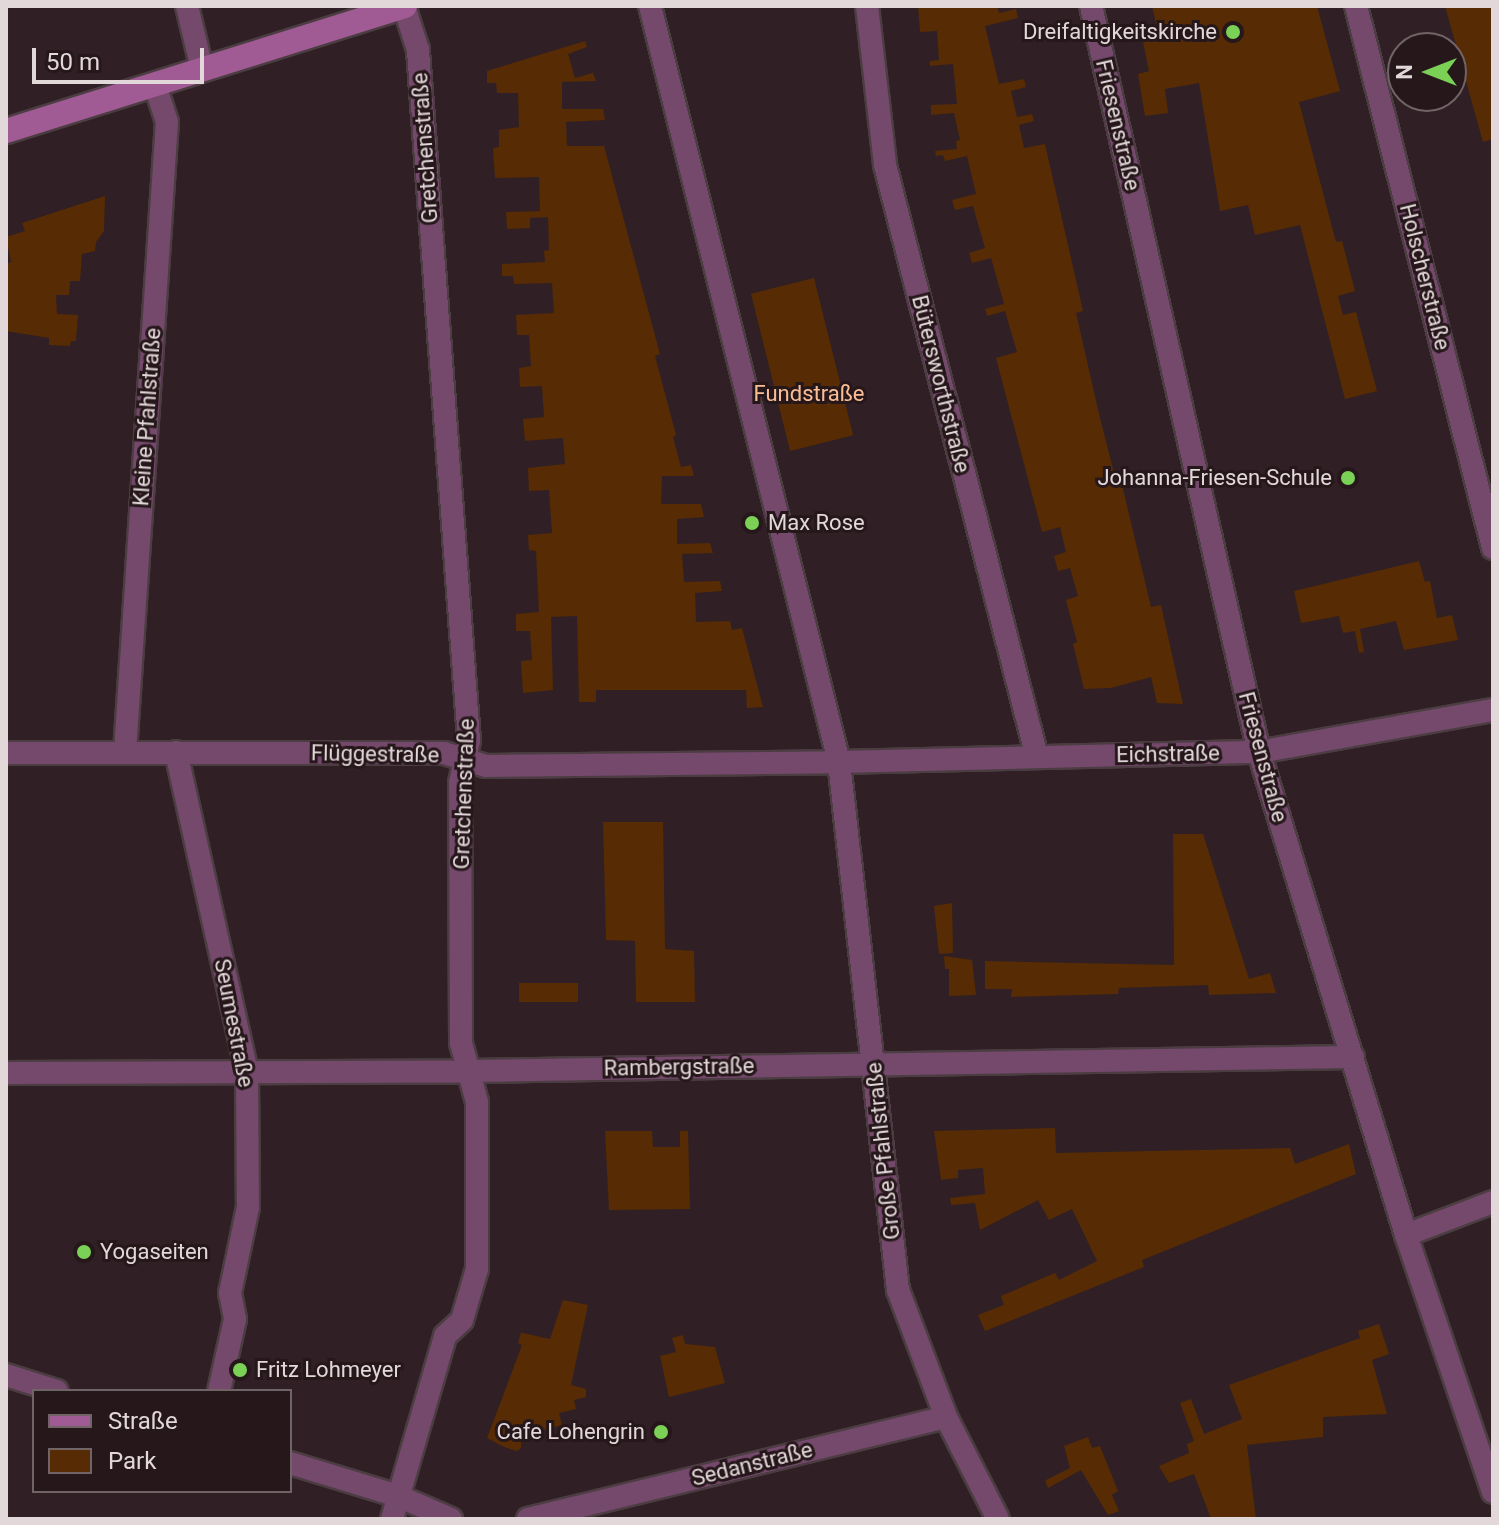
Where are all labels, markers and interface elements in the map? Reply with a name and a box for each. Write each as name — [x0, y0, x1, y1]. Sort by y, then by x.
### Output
place label: Dreifaltigkeitskirche — [1023, 19, 1217, 45]
marker: Dreifaltigkeitskirche — [1224, 23, 1242, 41]
scale bar — [36, 32, 208, 82]
north arrow — [1387, 32, 1467, 112]
text: 50 m — [46, 48, 100, 76]
street label: Friesenstraße — [1090, 57, 1146, 193]
text: N — [1392, 64, 1417, 80]
street label: Gretchenstraße — [407, 72, 443, 224]
street label: Holscherstraße — [1394, 201, 1456, 353]
street label: Bütersworthstraße — [906, 292, 976, 476]
street label: Kleine Pfahlstraße — [128, 327, 166, 507]
park label: Fundstraße — [754, 381, 864, 407]
place label: Johanna-Friesen-Schule — [1097, 465, 1332, 491]
marker: Johanna-Friesen-Schule — [1339, 469, 1357, 487]
place label: Max Rose — [768, 510, 865, 536]
marker: Max Rose — [743, 514, 761, 532]
street label: Friesenstraße — [1233, 689, 1293, 825]
street label: Gretchenstraße — [448, 718, 480, 870]
street label: Flüggestraße — [311, 740, 439, 768]
street label: Eichstraße — [1116, 740, 1220, 768]
street label: Seumestraße — [209, 957, 259, 1089]
street label: Rambergstraße — [603, 1052, 755, 1082]
street label: Große Pfahlstraße — [861, 1061, 905, 1241]
place label: Yogaseiten — [100, 1239, 209, 1265]
marker: Yogaseiten — [75, 1243, 93, 1261]
place label: Fritz Lohmeyer — [256, 1357, 401, 1383]
marker: Fritz Lohmeyer — [231, 1361, 249, 1379]
legend — [32, 1389, 292, 1493]
text: Straße — [108, 1407, 178, 1435]
place label: Cafe Lohengrin — [497, 1419, 645, 1445]
marker: Cafe Lohengrin — [652, 1423, 670, 1441]
street label: Sedanstraße — [689, 1436, 815, 1492]
text: Park — [108, 1447, 156, 1475]

